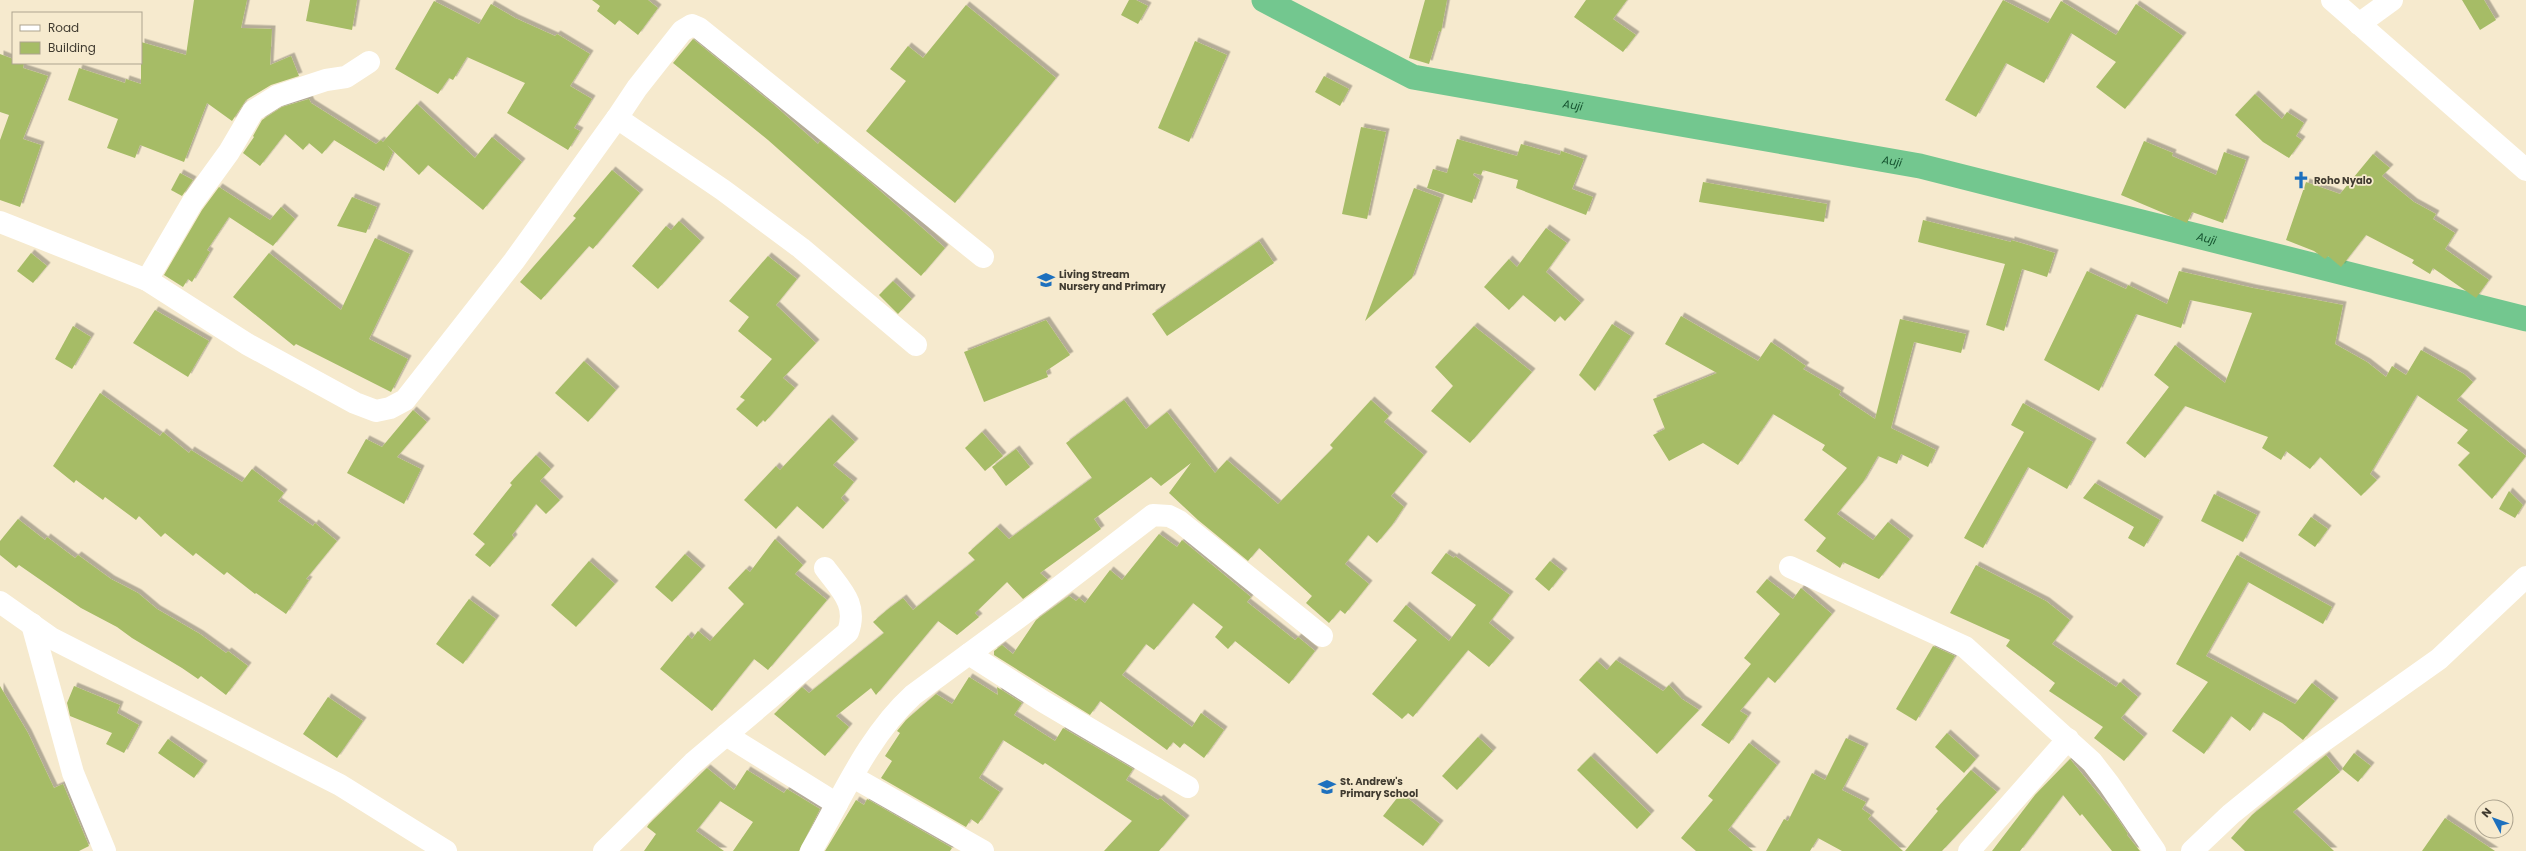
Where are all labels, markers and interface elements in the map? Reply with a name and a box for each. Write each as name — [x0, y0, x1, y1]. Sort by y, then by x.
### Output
legend — [12, 12, 142, 64]
text: Road — [48, 19, 79, 36]
text: Building — [48, 39, 96, 56]
water label: Auji — [1561, 95, 1584, 115]
water label: Auji — [1880, 151, 1903, 171]
church icon: Roho Nyalo — [2291, 170, 2311, 190]
place label: Roho Nyalo — [2314, 173, 2373, 188]
water label: Auji — [2194, 228, 2218, 249]
place label: Living Stream Nursery and Primary — [1059, 267, 1167, 294]
school or university icon: Living Stream Nursery and Primary — [1036, 270, 1056, 290]
place label: St. Andrew's Primary School — [1340, 774, 1418, 801]
school or university icon: St. Andrew's Primary School — [1317, 777, 1337, 797]
north arrow — [2474, 799, 2514, 839]
text: N — [2478, 804, 2495, 821]

